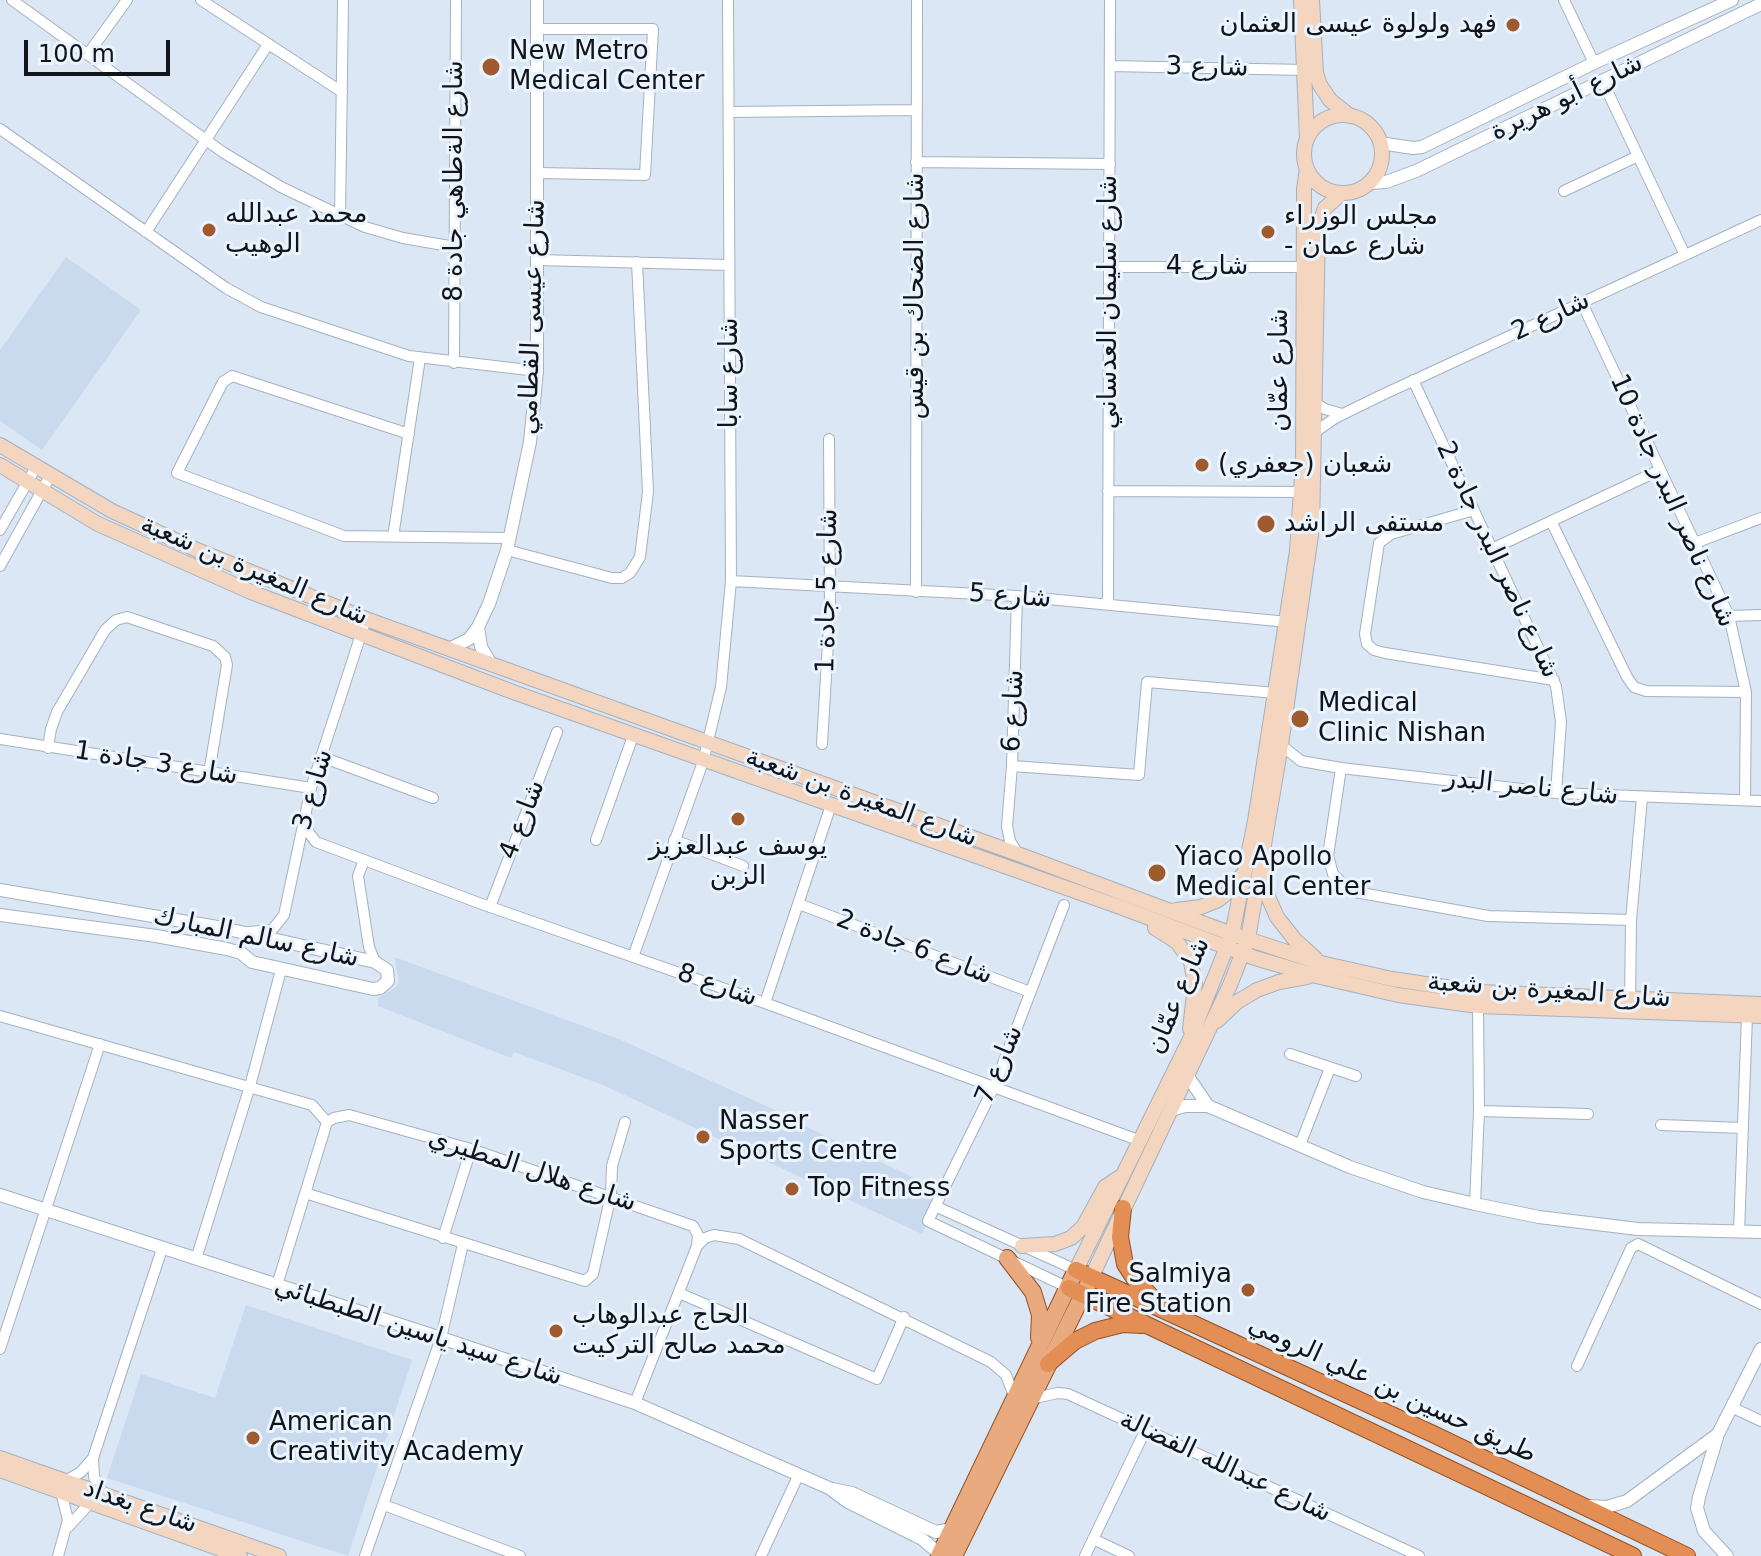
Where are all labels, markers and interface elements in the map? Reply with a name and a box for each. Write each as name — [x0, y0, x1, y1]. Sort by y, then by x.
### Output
place label: فهد ولولوة عيسى العثمان — [1219, 9, 1497, 41]
marker: فهد ولولوة عيسى العثمان — [1504, 16, 1522, 34]
scale bar — [28, 24, 174, 74]
place label: New Metro Medical Center — [509, 36, 704, 98]
text: 100 m — [38, 40, 115, 68]
street label: شارع أبو هريرة — [1486, 48, 1648, 148]
street label: شارع 3 — [1165, 52, 1249, 84]
marker: New Metro Medical Center — [480, 56, 502, 78]
street label: شارع الةطاهي جادة 8 — [439, 60, 471, 302]
street label: شارع الضحاك بن قيس — [900, 173, 932, 419]
street label: شارع سليمان العدساني — [1093, 175, 1125, 429]
place label: محمد عبدالله الوهيب — [225, 199, 367, 260]
street label: شارع عيسى القطامي — [513, 199, 553, 435]
place label: مجلس الوزراء - شارع عمان — [1284, 201, 1438, 262]
marker: محمد عبدالله الوهيب — [200, 221, 218, 239]
marker: مجلس الوزراء - شارع عمان — [1259, 223, 1277, 241]
street label: شارع 4 — [1166, 251, 1248, 283]
street label: شارع 2 — [1507, 285, 1595, 349]
street label: شارع عمّان — [1264, 308, 1296, 432]
street label: شارع سابا — [714, 318, 746, 428]
street label: شارع ناصر البدر جادة 10 — [1602, 370, 1742, 632]
street label: شارع ناصر البدر جادة 2 — [1428, 437, 1566, 683]
place label: شعبان (جعفري) — [1218, 449, 1392, 481]
marker: شعبان (جعفري) — [1193, 456, 1211, 474]
street label: شارع 5 جادة 1 — [811, 508, 845, 674]
place label: مستفى الراشد — [1284, 508, 1444, 540]
street label: شارع المغيرة بن شعبة — [135, 509, 373, 633]
marker: مستفى الراشد — [1255, 513, 1277, 535]
street label: شارع 5 — [968, 579, 1052, 615]
street label: شارع 6 — [997, 669, 1031, 753]
place label: Medical Clinic Nishan — [1318, 688, 1486, 750]
marker: Medical Clinic Nishan — [1289, 708, 1311, 730]
street label: شارع 3 جادة 1 — [72, 736, 240, 792]
street label: شارع المغيرة بن شعبة — [741, 742, 981, 854]
street label: شارع 3 — [288, 746, 340, 834]
street label: شارع ناصر البدر — [1442, 763, 1620, 813]
street label: شارع 4 — [494, 776, 552, 864]
marker: يوسف عبدالعزيز الزبن — [729, 810, 747, 828]
place label: يوسف عبدالعزيز الزبن — [649, 831, 827, 892]
place label: Yiaco Apollo Medical Center — [1175, 842, 1370, 904]
marker: Yiaco Apollo Medical Center — [1146, 862, 1168, 884]
street label: شارع سالم المبارك — [150, 901, 362, 975]
street label: شارع 6 جادة 2 — [831, 904, 997, 992]
street label: شارع عمّان — [1140, 933, 1218, 1059]
street label: شارع 8 — [673, 958, 761, 1014]
street label: شارع المغيرة بن شعبة — [1426, 967, 1672, 1015]
street label: شارع 7 — [970, 1021, 1030, 1109]
place label: Nasser Sports Centre — [719, 1106, 898, 1168]
street label: شارع هلال المطيري — [424, 1123, 640, 1219]
marker: Nasser Sports Centre — [694, 1128, 712, 1146]
place label: Top Fitness — [808, 1173, 950, 1205]
marker: Top Fitness — [783, 1180, 801, 1198]
place label: Salmiya Fire Station — [1085, 1259, 1232, 1320]
street label: شارع سيد ياسين الطبطبائي — [270, 1271, 566, 1393]
marker: Salmiya Fire Station — [1239, 1281, 1257, 1299]
place label: الحاج عبدالوهاب محمد صالح التركيت — [572, 1300, 786, 1362]
street label: طريق حسين بن علي الرومي — [1243, 1309, 1541, 1471]
marker: الحاج عبدالوهاب محمد صالح التركيت — [547, 1322, 565, 1340]
street label: شارع عبدالله الفضالة — [1114, 1404, 1336, 1530]
place label: American Creativity Academy — [269, 1407, 524, 1468]
marker: American Creativity Academy — [244, 1429, 262, 1447]
street label: شارع بغداد — [79, 1473, 201, 1541]

